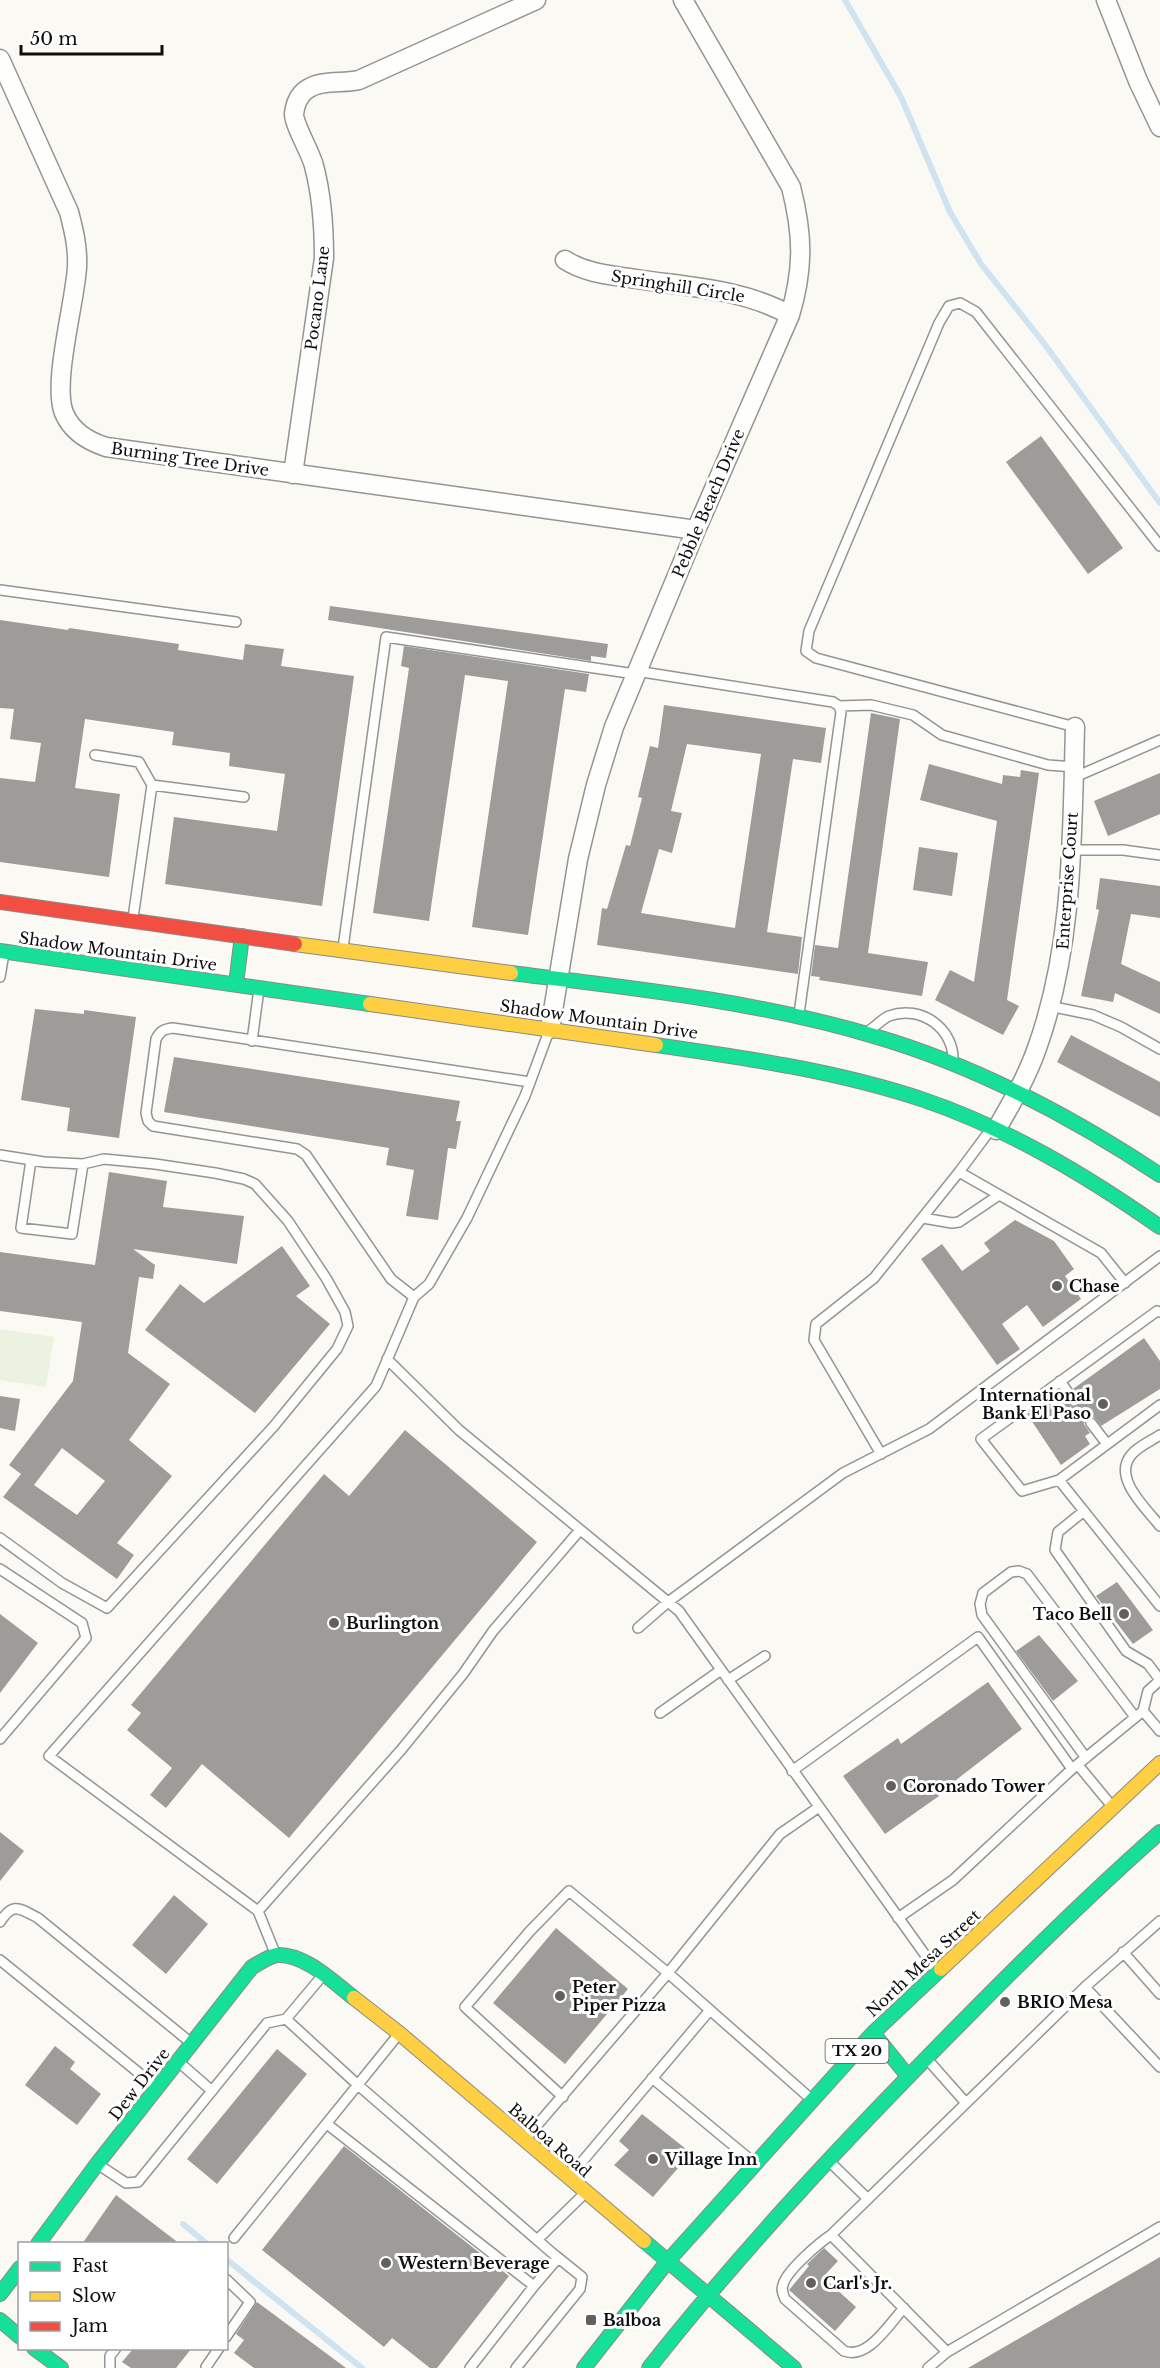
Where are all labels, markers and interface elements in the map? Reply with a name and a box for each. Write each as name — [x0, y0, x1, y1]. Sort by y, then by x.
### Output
scale bar — [21, 18, 162, 56]
text: 50 m — [30, 28, 78, 50]
street label: Pocano Lane — [301, 245, 333, 351]
street label: Springhill Circle — [610, 266, 746, 306]
street label: Pebble Beach Drive — [668, 426, 748, 580]
street label: Burning Tree Drive — [110, 438, 270, 480]
street label: Enterprise Court — [1052, 811, 1082, 951]
street label: Shadow Mountain Drive — [18, 927, 218, 975]
street label: Shadow Mountain Drive — [499, 995, 699, 1043]
place label: Chase — [1069, 1276, 1120, 1296]
marker: Chase — [1050, 1279, 1064, 1293]
place label: International Bank El Paso — [979, 1385, 1091, 1423]
marker: International Bank El Paso — [1096, 1397, 1110, 1411]
place label: Taco Bell — [1033, 1604, 1112, 1624]
marker: Taco Bell — [1117, 1607, 1131, 1621]
place label: Burlington — [346, 1613, 439, 1633]
marker: Burlington — [327, 1616, 341, 1630]
place label: Coronado Tower — [903, 1776, 1045, 1796]
marker: Coronado Tower — [884, 1779, 898, 1793]
street label: North Mesa Street — [862, 1905, 984, 2021]
place label: Peter Piper Pizza — [572, 1977, 666, 2015]
marker: Peter Piper Pizza — [553, 1989, 567, 2003]
place label: BRIO Mesa — [1017, 1992, 1113, 2012]
marker: BRIO Mesa — [998, 1995, 1012, 2009]
road number: TX 20 — [826, 2039, 888, 2063]
street label: Dew Drive — [104, 2044, 174, 2124]
street label: Balboa Road — [505, 2099, 596, 2182]
place label: Village Inn — [664, 2149, 758, 2169]
marker: Village Inn — [646, 2152, 660, 2166]
legend — [18, 2242, 228, 2350]
place label: Western Beverage — [397, 2253, 550, 2273]
text: Fast — [72, 2255, 109, 2277]
marker: Western Beverage — [379, 2256, 393, 2270]
place label: Carl's Jr. — [823, 2273, 892, 2293]
marker: Carl's Jr. — [804, 2276, 818, 2290]
text: Slow — [72, 2285, 117, 2307]
place label: Balboa — [603, 2310, 661, 2330]
marker: Balboa — [584, 2313, 598, 2327]
text: Jam — [70, 2315, 108, 2337]

